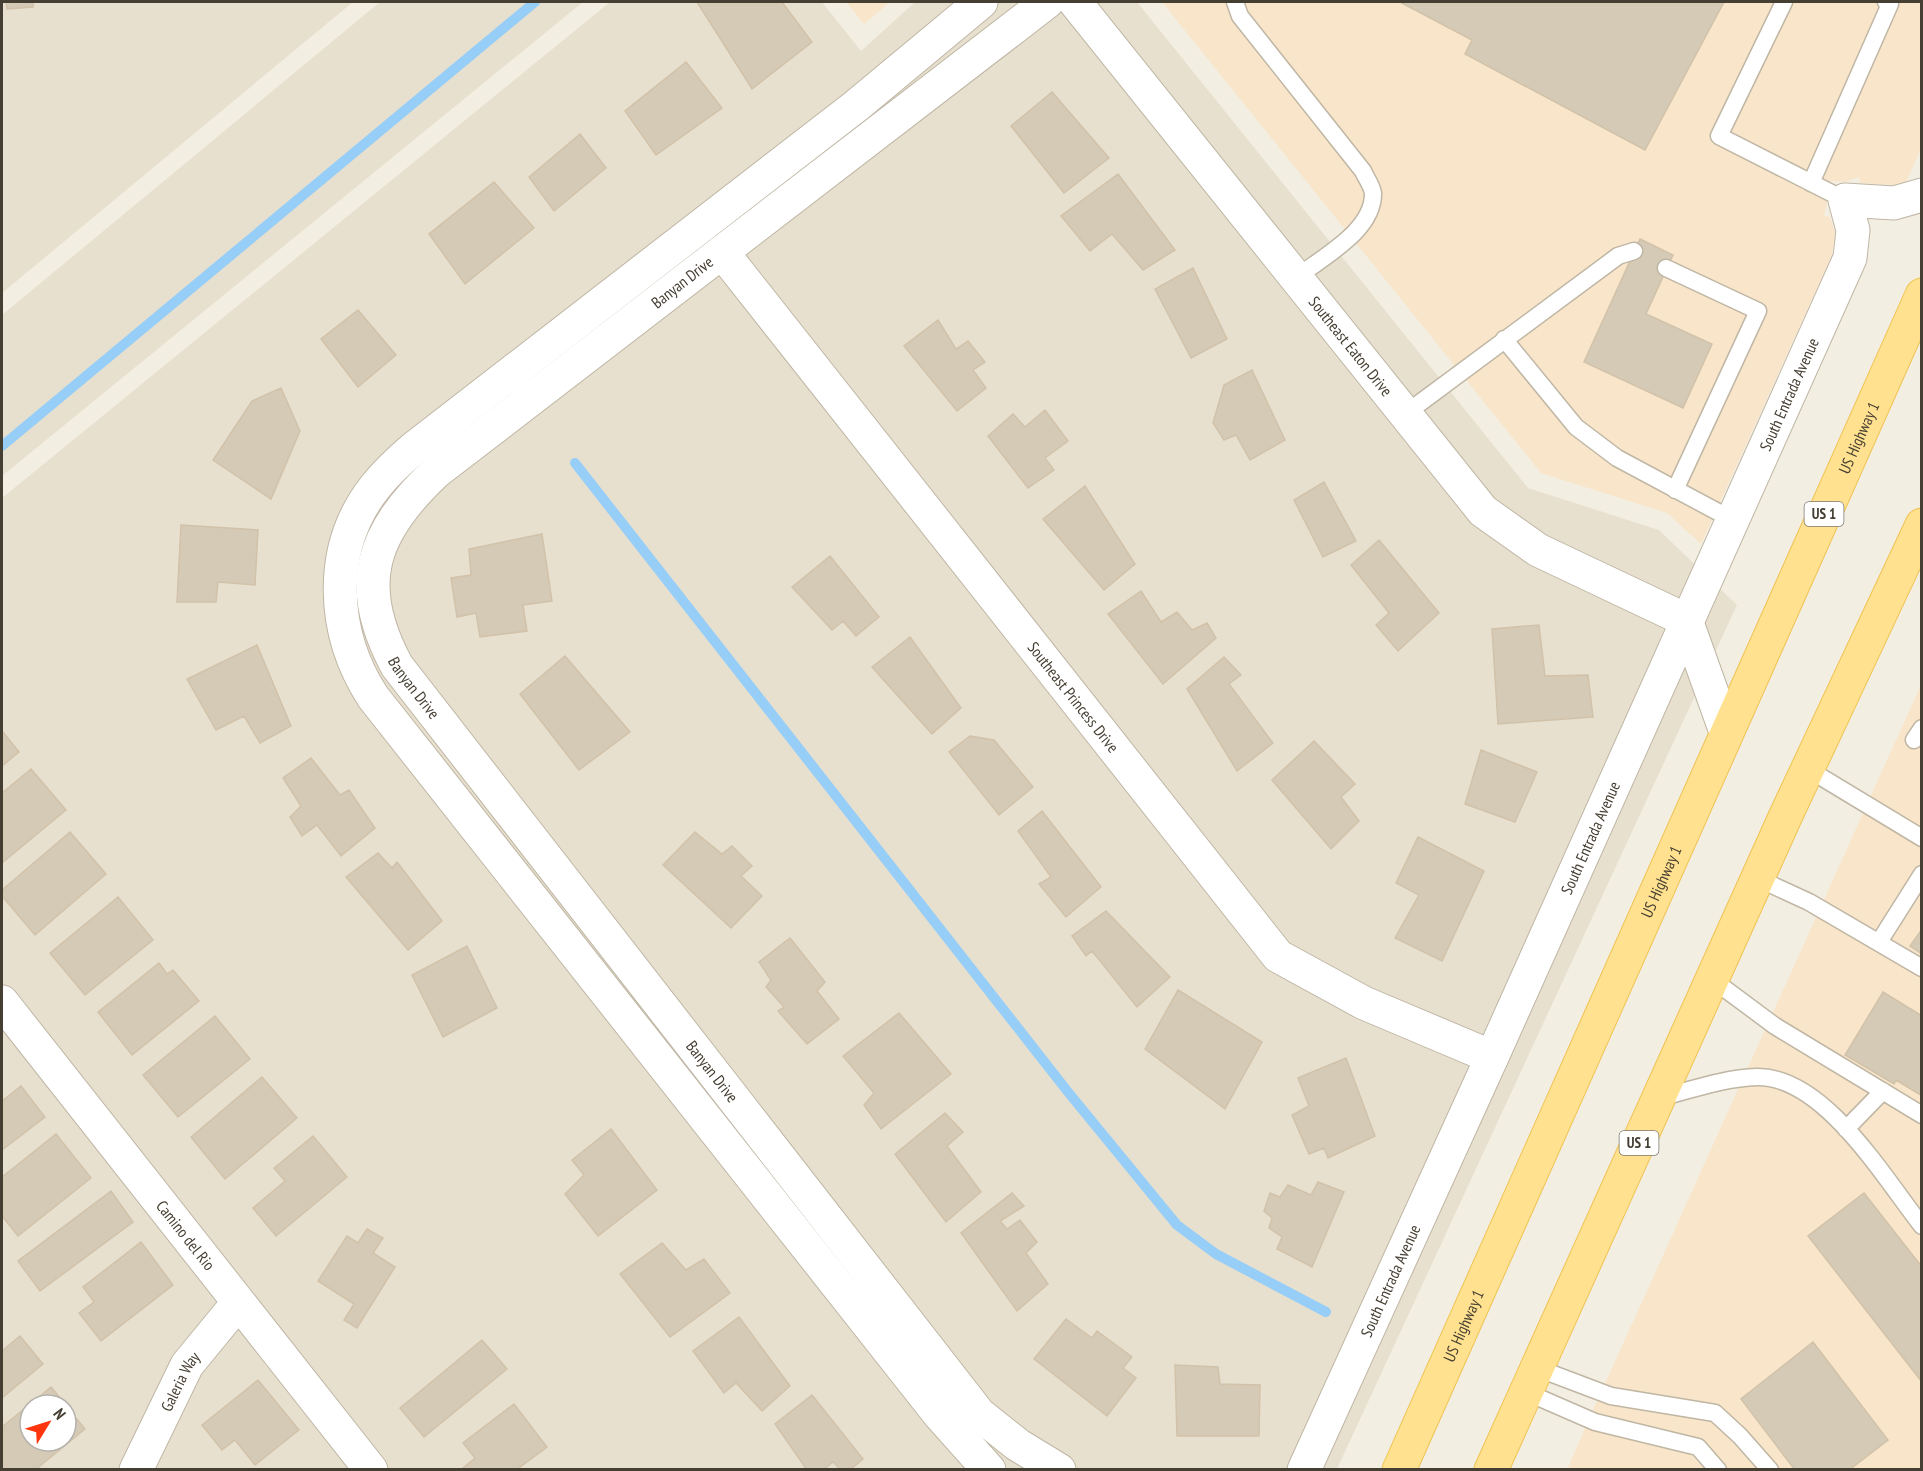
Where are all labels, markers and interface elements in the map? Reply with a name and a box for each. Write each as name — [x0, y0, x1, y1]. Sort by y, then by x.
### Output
street label: Banyan Drive — [647, 252, 717, 312]
street label: Southeast Eaton Drive — [1305, 292, 1397, 400]
street label: South Entrada Avenue — [1755, 335, 1823, 454]
street label: US Highway 1 — [1834, 399, 1883, 477]
road number: US 1 — [1804, 502, 1844, 526]
street label: Southeast Princess Drive — [1024, 638, 1123, 756]
street label: Banyan Drive — [384, 653, 444, 723]
street label: South Entrada Avenue — [1556, 778, 1624, 897]
street label: US Highway 1 — [1636, 843, 1686, 921]
street label: Banyan Drive — [682, 1036, 743, 1106]
road number: US 1 — [1620, 1131, 1658, 1155]
street label: Camino del Rio — [152, 1196, 220, 1274]
street label: South Entrada Avenue — [1356, 1221, 1424, 1340]
street label: US Highway 1 — [1439, 1287, 1488, 1365]
street label: Galeria Way — [156, 1347, 204, 1414]
north arrow — [18, 1393, 78, 1453]
text: N — [49, 1404, 70, 1423]

